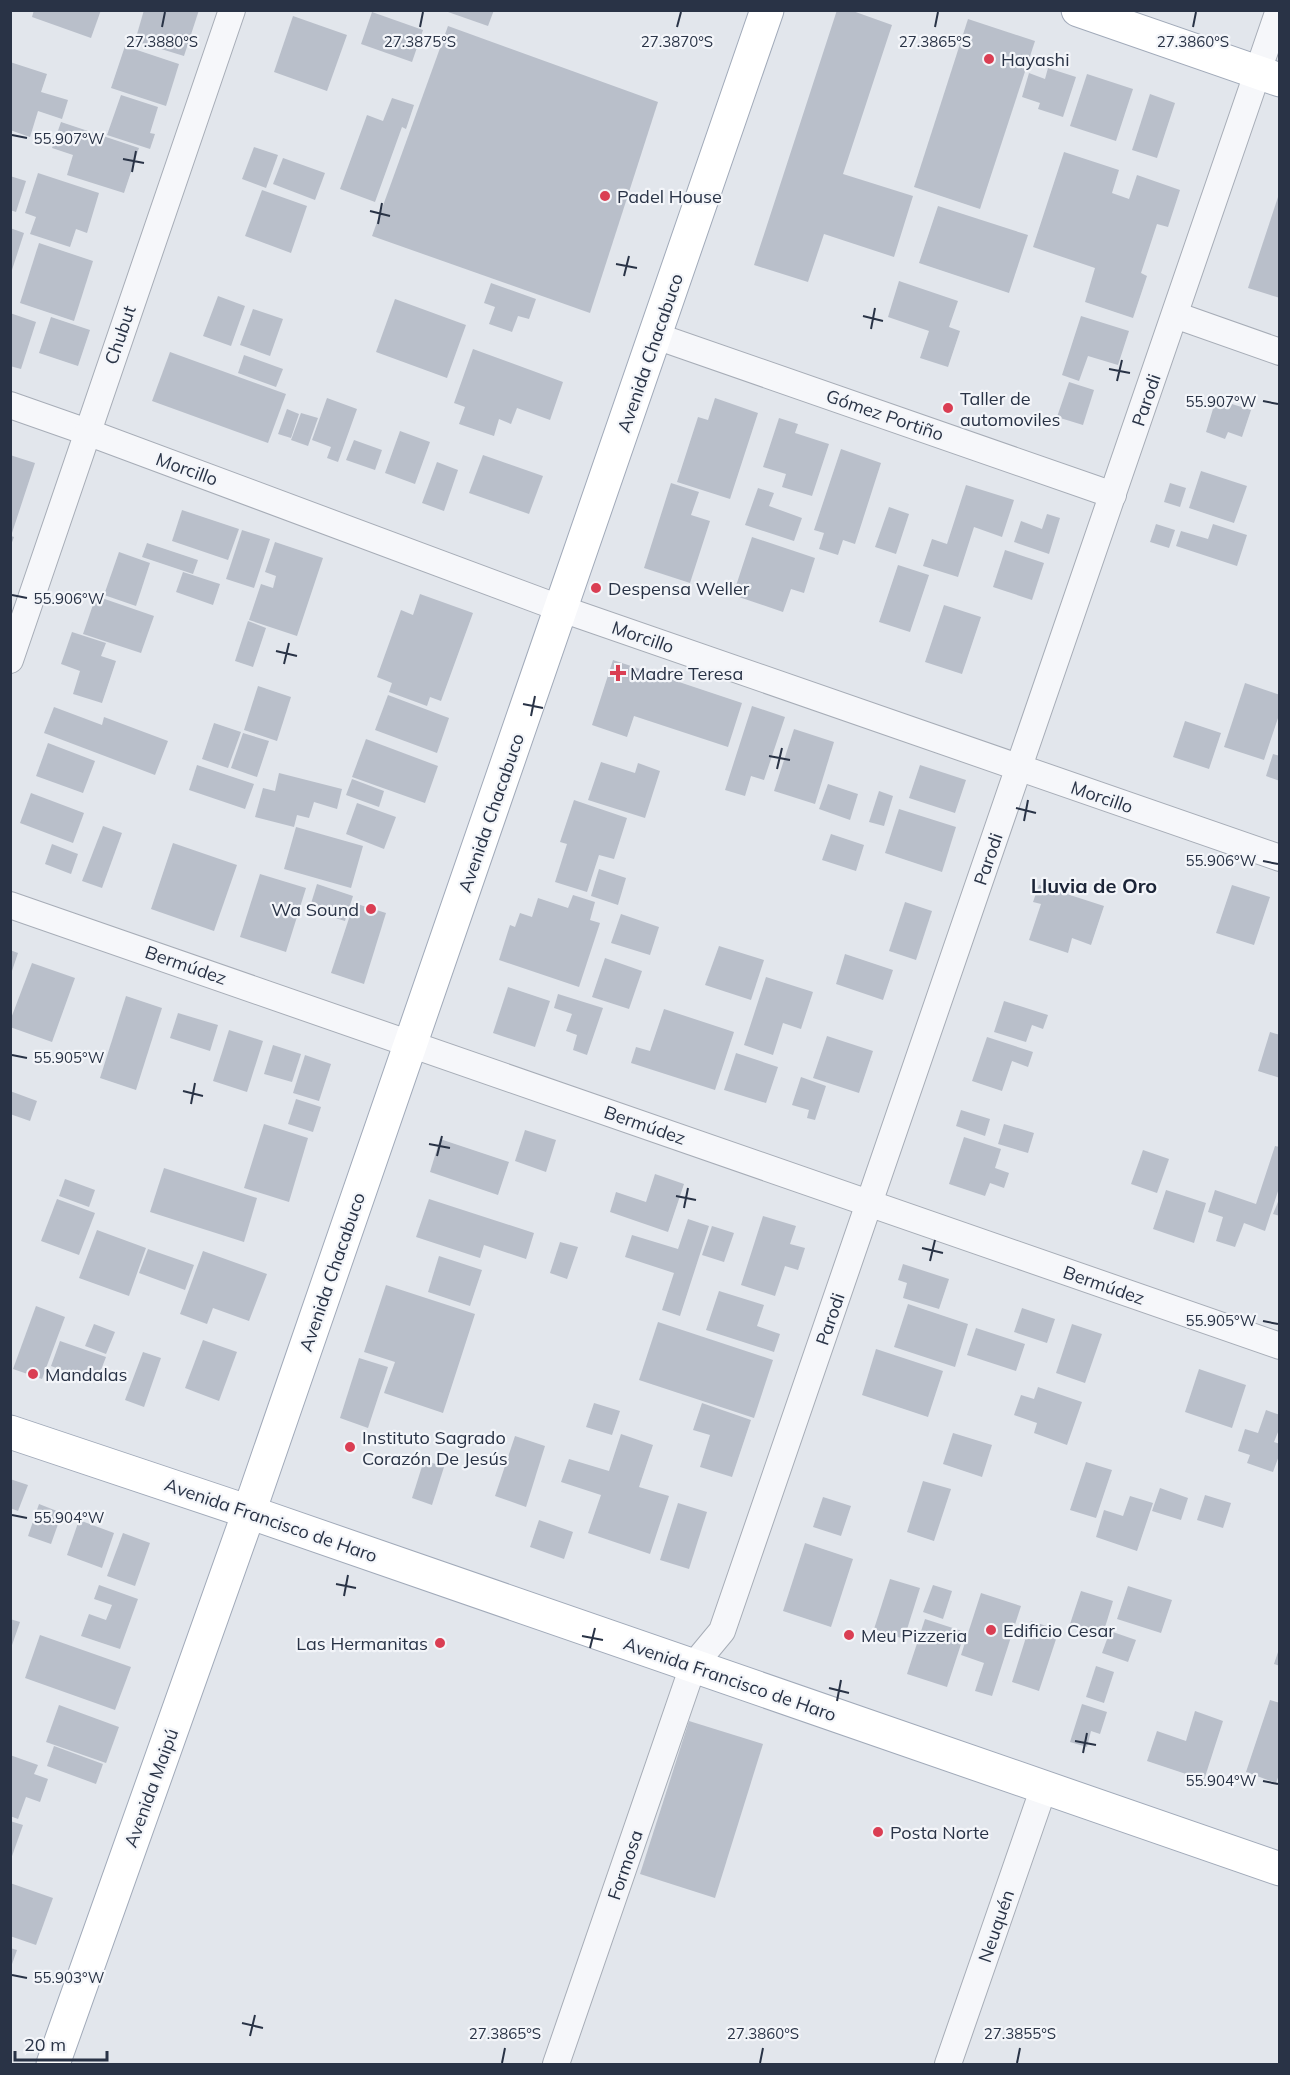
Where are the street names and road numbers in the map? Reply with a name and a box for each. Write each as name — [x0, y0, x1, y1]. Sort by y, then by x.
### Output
street label: Avenida Chacabuco — [612, 270, 688, 436]
street label: Chubut — [99, 303, 141, 367]
street label: Parodi — [1126, 371, 1166, 429]
street label: Gómez Portiño — [823, 384, 947, 446]
street label: Morcillo — [153, 447, 221, 491]
street label: Morcillo — [609, 616, 677, 658]
street label: Avenida Chacabuco — [453, 730, 529, 896]
street label: Morcillo — [1068, 776, 1136, 818]
street label: Parodi — [968, 830, 1008, 888]
street label: Bermúdez — [142, 940, 230, 990]
street label: Bermúdez — [601, 1100, 689, 1150]
street label: Avenida Chacabuco — [294, 1189, 370, 1355]
street label: Bermúdez — [1060, 1260, 1148, 1310]
street label: Parodi — [810, 1290, 850, 1348]
street label: Avenida Francisco de Haro — [162, 1473, 380, 1567]
street label: Avenida Francisco de Haro — [621, 1632, 839, 1726]
street label: Avenida Maipú — [119, 1725, 183, 1851]
street label: Formosa — [602, 1827, 648, 1903]
street label: Neuquén — [973, 1887, 1019, 1965]

